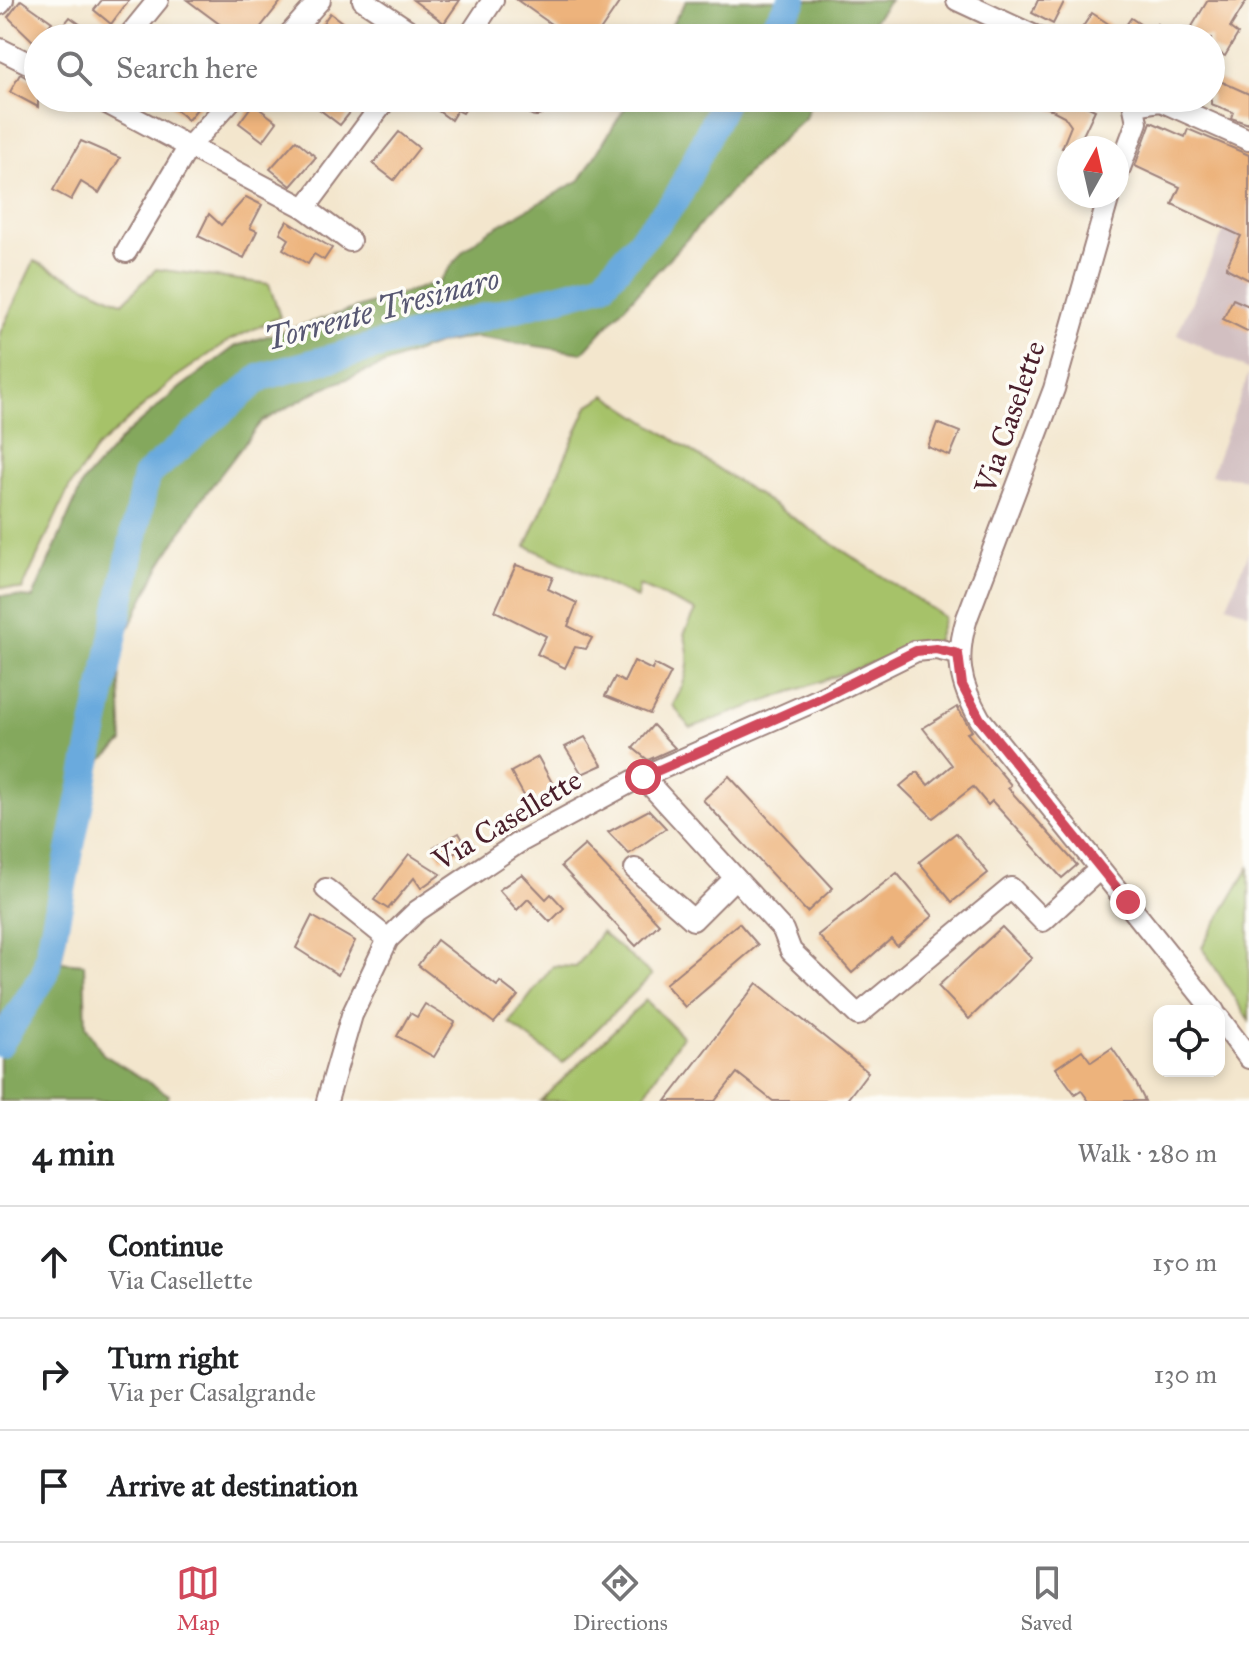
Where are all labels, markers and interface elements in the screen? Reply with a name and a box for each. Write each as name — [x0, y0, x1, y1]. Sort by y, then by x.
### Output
search box — [24, 24, 1225, 112]
icon: search — [52, 46, 96, 90]
text: Search here — [116, 50, 258, 86]
north arrow — [1057, 136, 1129, 208]
water label: Torrente Tresinaro — [261, 259, 503, 359]
street label: Via Caselette — [967, 336, 1053, 499]
route start — [625, 759, 661, 795]
street label: Via Casellette — [425, 762, 588, 879]
route end — [1110, 884, 1146, 920]
map controls — [1153, 1005, 1225, 1077]
button: locate — [1153, 1005, 1225, 1077]
text: 4 min — [32, 1133, 115, 1174]
text: Walk · 280 m — [1077, 1137, 1217, 1169]
text: Continue — [108, 1228, 223, 1264]
icon: ahead — [32, 1240, 76, 1284]
text: 150 m — [1152, 1246, 1217, 1278]
text: Via Casellette — [108, 1264, 253, 1296]
text: Turn right — [108, 1340, 239, 1376]
icon: right — [32, 1352, 76, 1396]
text: 130 m — [1154, 1358, 1217, 1390]
text: Via per Casalgrande — [108, 1376, 316, 1408]
icon: arrive — [32, 1464, 76, 1508]
text: Arrive at destination — [108, 1468, 358, 1504]
tab: Map — [176, 1561, 220, 1636]
tab: Directions — [573, 1561, 668, 1636]
tab: Saved — [1020, 1561, 1073, 1636]

